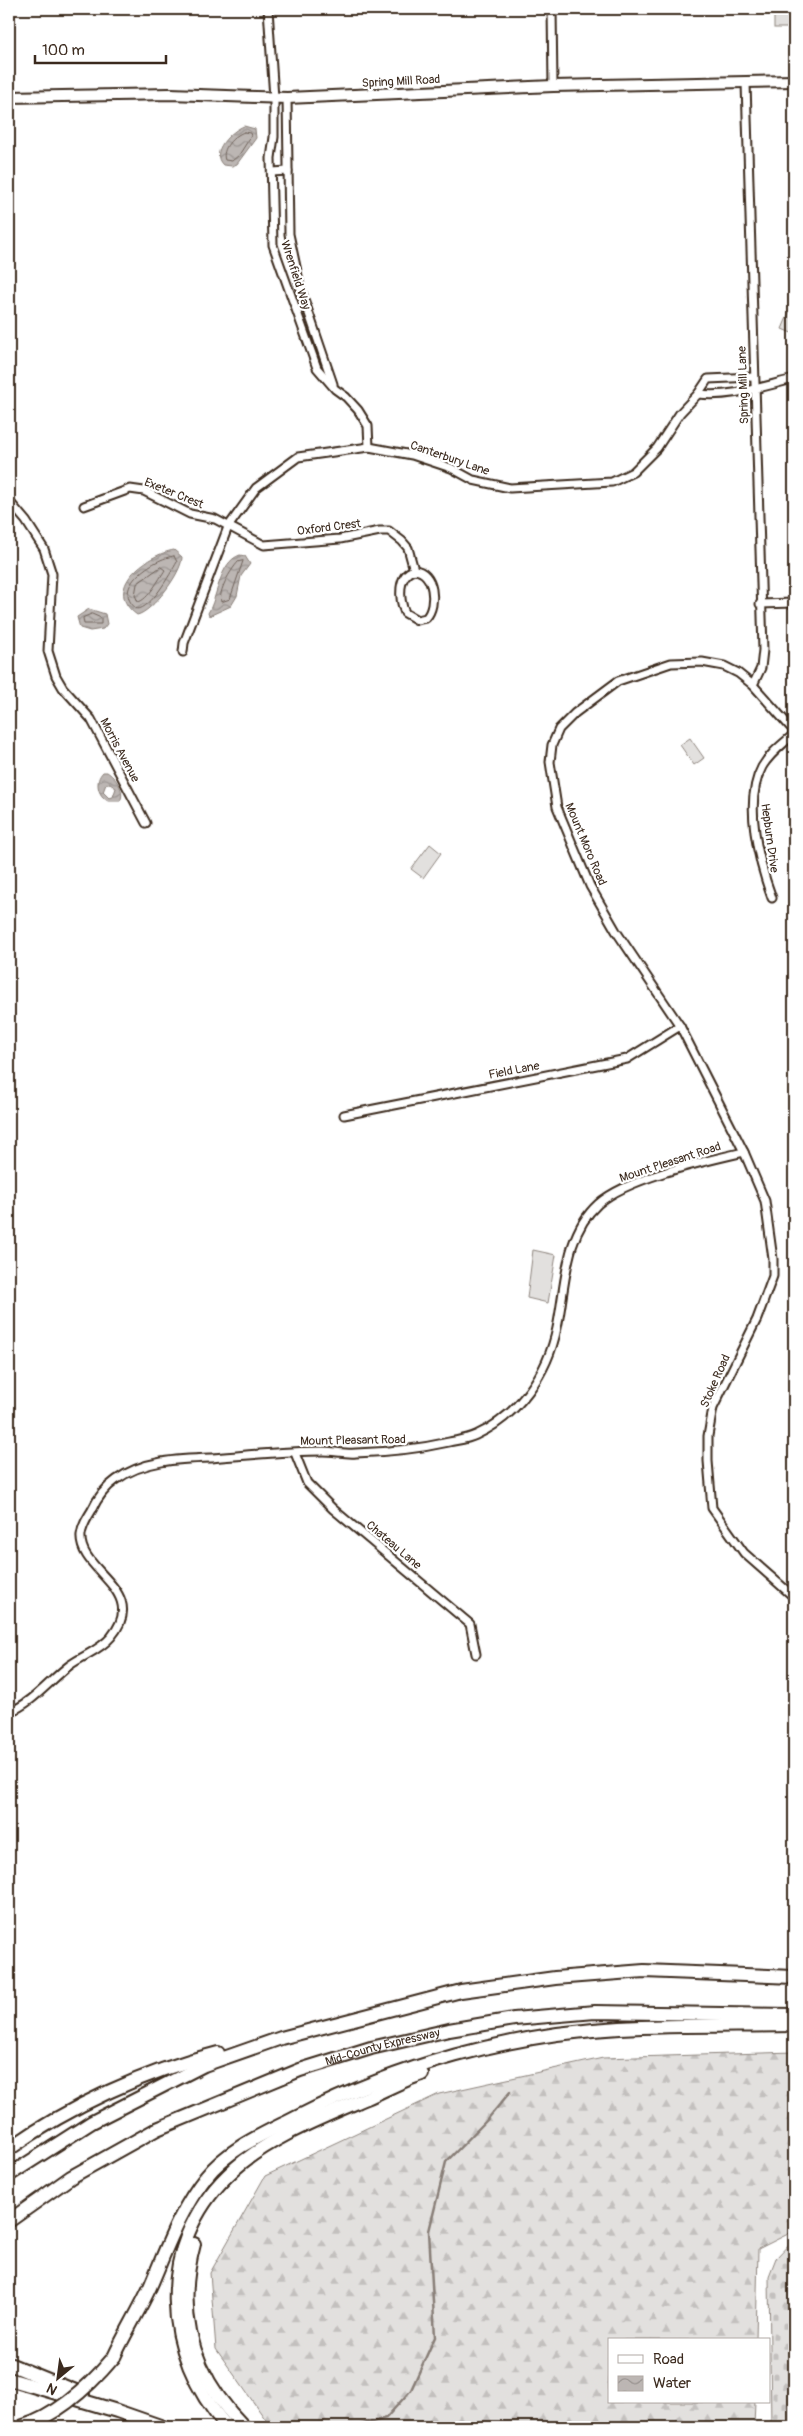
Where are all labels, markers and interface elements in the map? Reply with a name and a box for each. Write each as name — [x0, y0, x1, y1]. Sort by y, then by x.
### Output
scale bar — [35, 32, 166, 64]
text: 100 m — [42, 41, 85, 60]
street label: Spring Mill Road — [362, 72, 441, 91]
street label: Wrenfield Way — [277, 239, 314, 312]
street label: Spring Mill Lane — [735, 346, 752, 424]
street label: Canterbury Lane — [408, 438, 492, 479]
street label: Exeter Crest — [142, 475, 206, 512]
street label: Oxford Crest — [296, 516, 362, 539]
street label: Morris Avenue — [96, 716, 143, 785]
street label: Mount Moro Road — [561, 801, 610, 888]
street label: Hepburn Drive — [757, 802, 782, 874]
street label: Field Lane — [487, 1058, 541, 1083]
street label: Mount Pleasant Road — [618, 1139, 723, 1186]
street label: Stoke Road — [697, 1352, 734, 1410]
street label: Mount Pleasant Road — [300, 1432, 406, 1449]
street label: Chateau Lane — [363, 1518, 424, 1573]
street label: Mid-County Expressway — [324, 2025, 441, 2070]
legend — [608, 2338, 770, 2404]
text: Road — [653, 2350, 684, 2369]
north arrow — [32, 2354, 82, 2404]
text: Water — [653, 2374, 692, 2393]
text: N — [44, 2379, 60, 2399]

